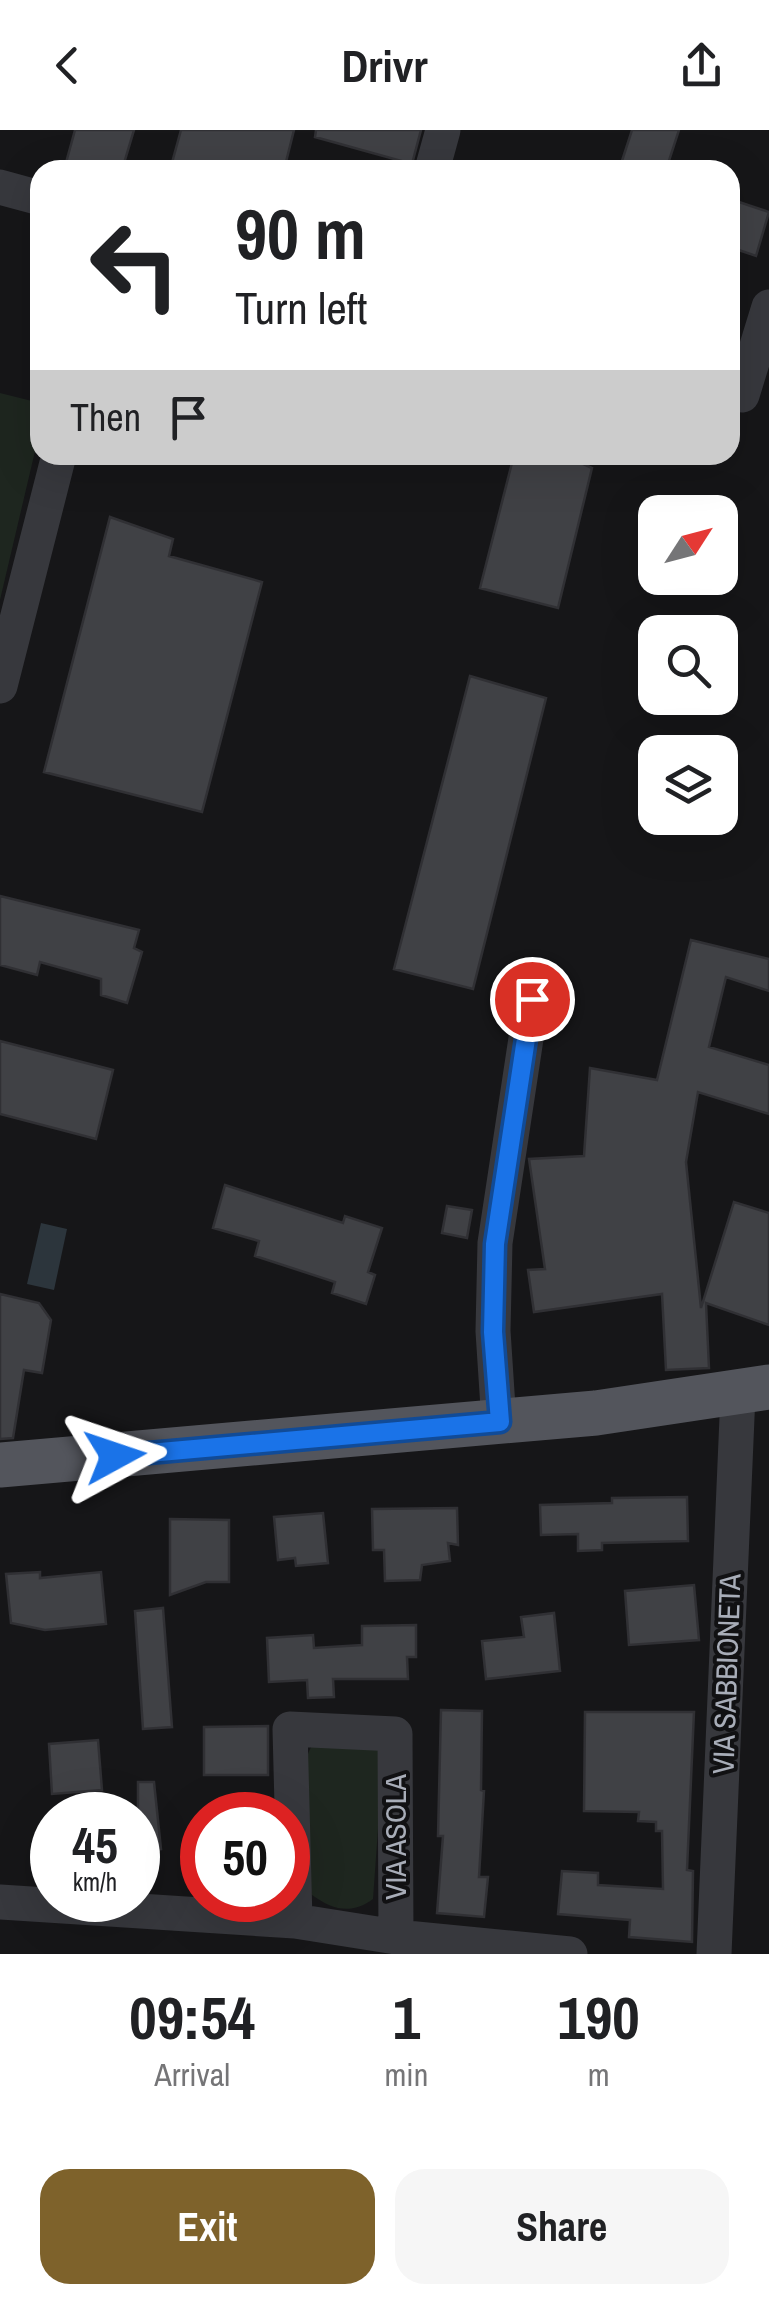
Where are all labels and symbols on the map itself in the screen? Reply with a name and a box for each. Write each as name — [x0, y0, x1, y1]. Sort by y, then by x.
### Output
north arrow — [638, 495, 738, 595]
pin — [490, 957, 575, 1042]
position arrow — [63, 1404, 167, 1508]
street label: VIA SABBIONETA — [703, 1572, 750, 1775]
street label: VIA ASOLA — [375, 1773, 415, 1900]
speed limit sign: 50 — [180, 1792, 310, 1922]

